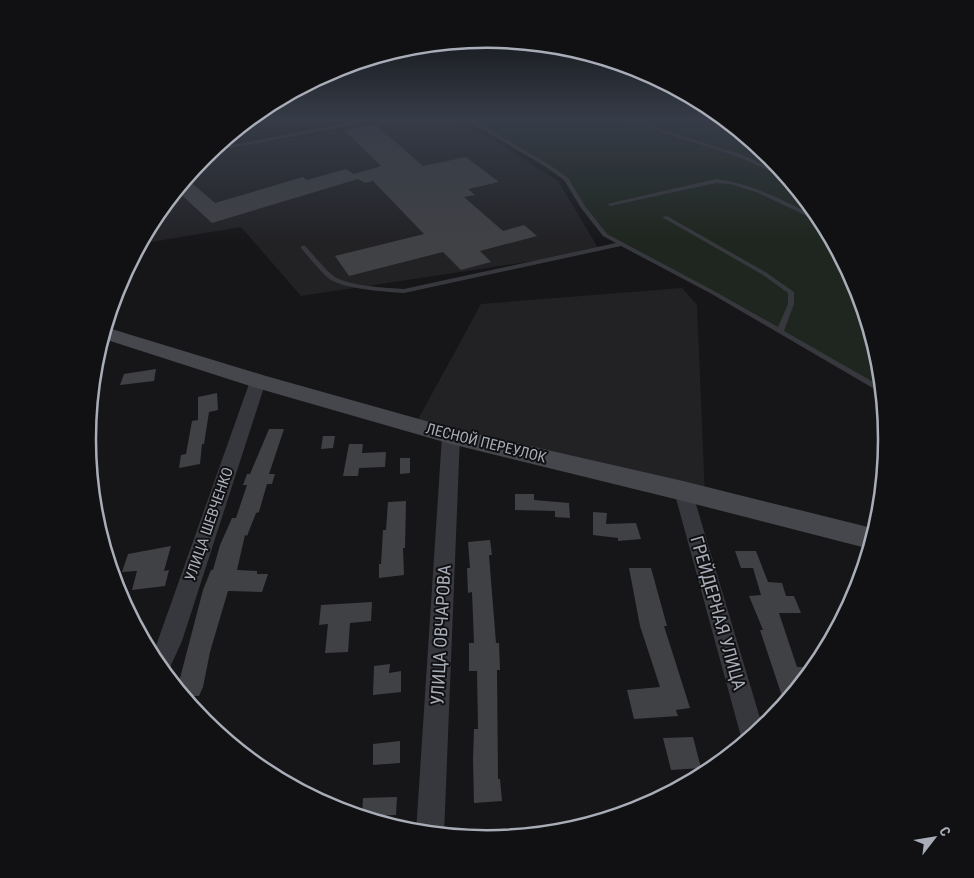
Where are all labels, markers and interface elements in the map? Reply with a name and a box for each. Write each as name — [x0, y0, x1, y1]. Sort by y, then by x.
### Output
street label: ЛЕСНОЙ ПЕРЕУЛОК — [424, 419, 549, 467]
street label: УЛИЦА ШЕВЧЕНКО — [181, 465, 237, 583]
street label: ГРЕЙДЕРНАЯ УЛИЦА — [686, 533, 751, 693]
street label: УЛИЦА ОВЧАРОВА — [426, 564, 455, 706]
north arrow — [909, 813, 959, 863]
text: С — [936, 824, 954, 839]

